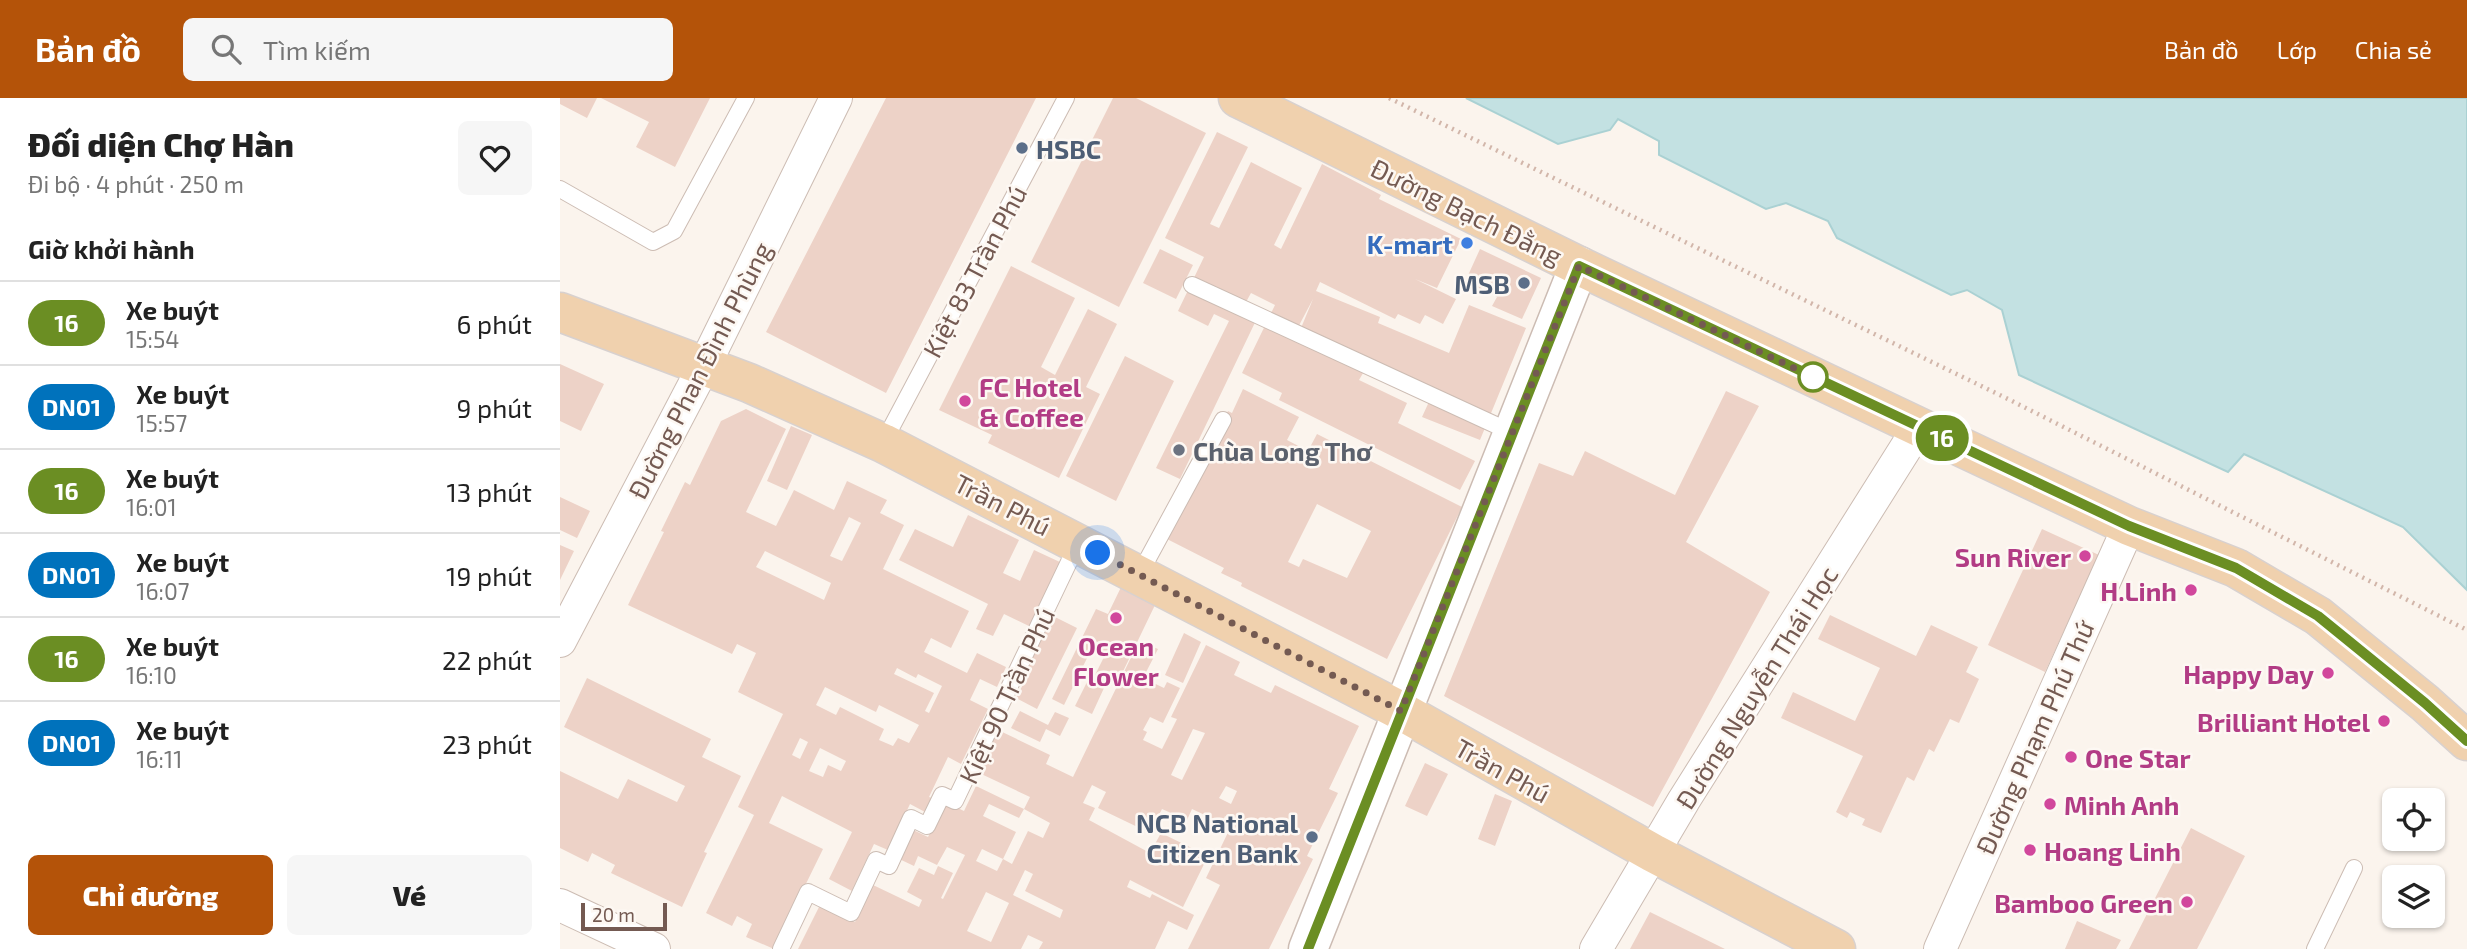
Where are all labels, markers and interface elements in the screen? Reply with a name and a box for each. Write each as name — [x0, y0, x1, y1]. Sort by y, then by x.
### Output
search box — [183, 18, 673, 81]
text: Bản đồ — [35, 29, 141, 69]
icon: search — [207, 30, 245, 68]
text: Tìm kiếm — [263, 34, 371, 65]
text: Bản đồ — [2164, 35, 2239, 64]
text: Lớp — [2277, 35, 2317, 64]
text: Chia sẻ — [2355, 35, 2432, 64]
button: heart — [458, 121, 532, 195]
text: Đối diện Chợ Hàn — [28, 124, 294, 164]
place label: HSBC — [1036, 133, 1101, 164]
marker: HSBC — [1014, 140, 1030, 156]
street label: Đường Bạch Đằng — [1366, 151, 1568, 271]
text: Đi bộ · 4 phút · 250 m — [28, 170, 244, 198]
street label: Kiệt 83 Trần Phú — [916, 180, 1032, 362]
place label: K-mart — [1367, 228, 1453, 259]
text: Giờ khởi hành — [28, 233, 195, 264]
marker: K-mart — [1459, 235, 1475, 251]
street label: Đường Phan Đình Phùng — [621, 237, 777, 503]
place label: MSB — [1454, 268, 1510, 299]
marker: MSB — [1516, 275, 1532, 291]
text: Xe buýt — [126, 294, 219, 325]
text: 16 — [54, 308, 79, 337]
text: 6 phút — [456, 308, 532, 339]
text: 15:54 — [126, 325, 179, 353]
unlabelled marker — [1798, 362, 1828, 392]
place label: FC Hotel & Coffee — [979, 371, 1084, 432]
text: Xe buýt — [136, 378, 229, 409]
text: DN01 — [42, 392, 101, 421]
text: 9 phút — [456, 392, 532, 423]
marker: FC Hotel & Coffee — [957, 393, 973, 409]
text: 15:57 — [136, 409, 187, 437]
line badge: 16 — [1910, 415, 1974, 461]
text: 16 — [1930, 423, 1954, 452]
place label: Chùa Long Thơ — [1193, 435, 1373, 466]
marker: Chùa Long Thơ — [1171, 442, 1187, 458]
text: Xe buýt — [126, 462, 219, 493]
street label: Trần Phú — [950, 467, 1056, 541]
text: 16 — [54, 476, 79, 505]
text: 13 phút — [446, 476, 532, 507]
text: 16:01 — [126, 493, 177, 521]
your location — [1080, 535, 1115, 570]
place label: Sun River — [1955, 541, 2071, 572]
text: Xe buýt — [136, 546, 229, 577]
marker: Sun River — [2077, 548, 2093, 564]
text: DN01 — [42, 560, 101, 589]
text: 19 phút — [446, 560, 532, 591]
street label: Đường Nguyễn Thái Học — [1669, 560, 1843, 814]
place label: H.Linh — [2100, 575, 2177, 606]
text: 16:07 — [136, 577, 190, 605]
marker: H.Linh — [2183, 582, 2199, 598]
street label: Kiệt 90 Trần Phú — [952, 602, 1060, 788]
marker: Ocean Flower — [1108, 610, 1124, 626]
street label: Đường Phạm Phú Thứ — [1968, 614, 2100, 859]
text: Xe buýt — [126, 630, 219, 661]
place label: Ocean Flower — [1073, 630, 1159, 691]
text: 16 — [54, 644, 79, 673]
text: 22 phút — [442, 644, 532, 675]
place label: Happy Day — [2183, 658, 2314, 690]
text: 16:10 — [126, 661, 177, 689]
marker: Happy Day — [2320, 665, 2336, 681]
place label: Brilliant Hotel — [2197, 706, 2370, 737]
marker: Brilliant Hotel — [2376, 713, 2392, 729]
text: Xe buýt — [136, 714, 229, 745]
text: DN01 — [42, 728, 101, 757]
text: 23 phút — [442, 728, 532, 759]
street label: Trần Phú — [1450, 731, 1556, 809]
place label: One Star — [2085, 742, 2191, 773]
text: 16:11 — [136, 745, 182, 773]
marker: One Star — [2063, 749, 2079, 765]
map controls — [2382, 788, 2445, 928]
button: locate — [2382, 788, 2445, 851]
place label: Minh Anh — [2064, 789, 2179, 820]
marker: Minh Anh — [2042, 796, 2058, 812]
place label: NCB National Citizen Bank — [1136, 807, 1298, 868]
marker: NCB National Citizen Bank — [1304, 829, 1320, 845]
place label: Hoang Linh — [2044, 835, 2181, 866]
marker: Hoang Linh — [2022, 842, 2038, 858]
button: Chỉ đường — [28, 855, 273, 935]
button: Vé — [287, 855, 532, 935]
button: layers — [2382, 865, 2445, 928]
place label: Bamboo Green — [1994, 887, 2173, 918]
marker: Bamboo Green — [2179, 894, 2195, 910]
scale bar — [581, 900, 667, 932]
text: 20 m — [592, 903, 635, 926]

